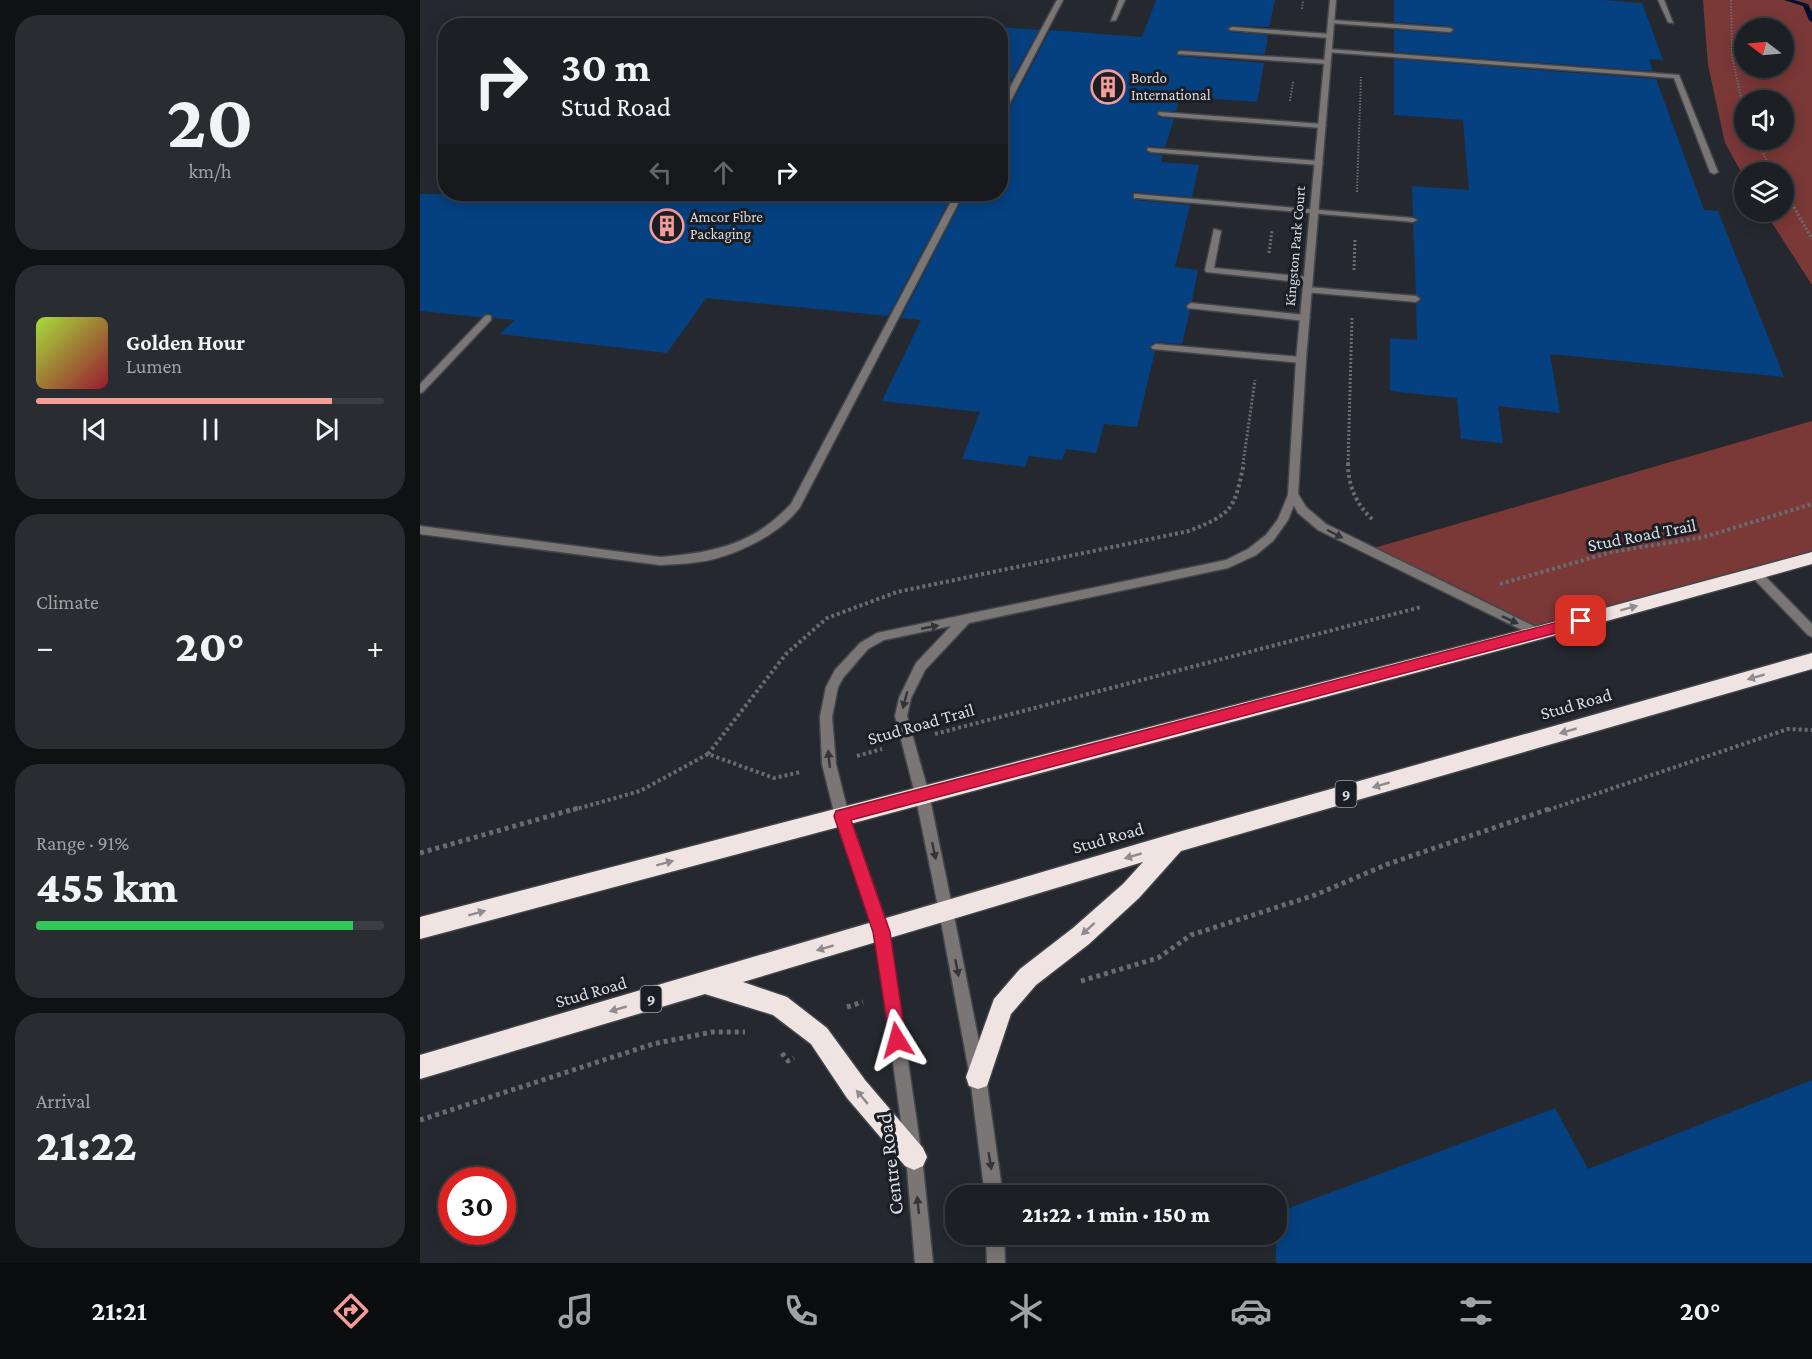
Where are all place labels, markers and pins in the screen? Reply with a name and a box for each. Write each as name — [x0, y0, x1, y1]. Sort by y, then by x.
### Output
building icon: Bordo International — [1090, 69, 1126, 105]
place label: Bordo International — [1131, 70, 1211, 103]
building icon: Amcor Fibre Packaging — [649, 208, 685, 244]
place label: Amcor Fibre Packaging — [690, 209, 763, 243]
pin — [1555, 595, 1606, 646]

